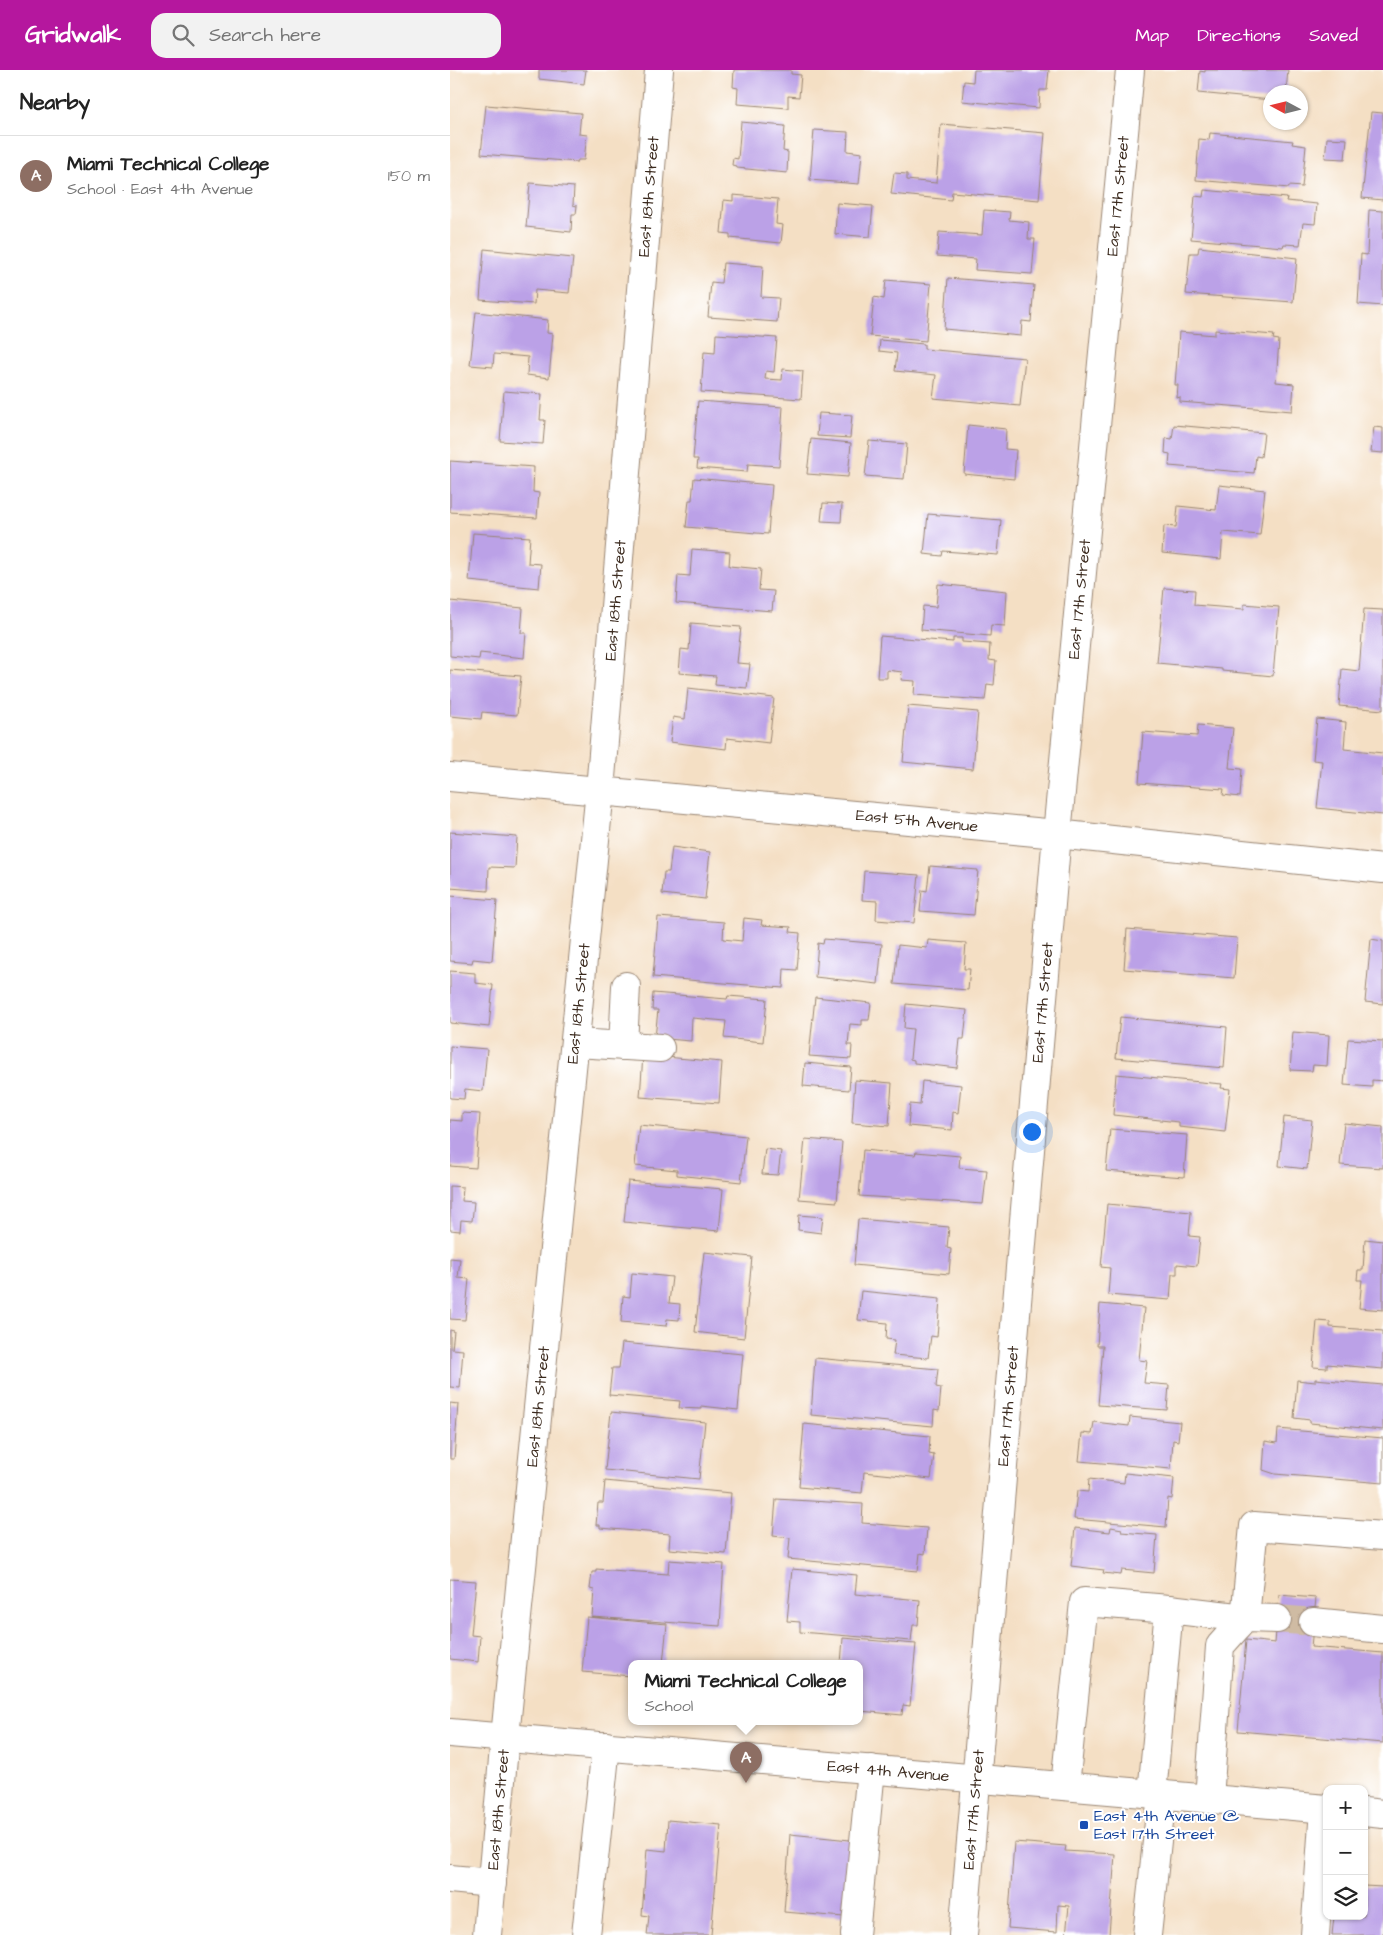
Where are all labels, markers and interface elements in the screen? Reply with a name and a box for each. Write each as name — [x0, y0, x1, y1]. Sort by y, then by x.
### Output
search box — [151, 13, 501, 58]
text: Gridwalk — [25, 18, 121, 52]
icon: search — [169, 21, 197, 49]
text: Search here — [209, 22, 321, 49]
text: Map — [1135, 23, 1169, 48]
text: Directions — [1197, 23, 1281, 48]
text: Saved — [1309, 23, 1358, 48]
north arrow — [1263, 85, 1308, 130]
text: Nearby — [20, 88, 90, 117]
street label: East 17th Street — [1101, 134, 1135, 257]
street label: East 18th Street — [633, 135, 665, 258]
text: Miami Technical College — [67, 151, 269, 178]
text: A — [31, 165, 41, 187]
text: 150 m — [388, 165, 430, 187]
text: School · East 4th Avenue — [67, 178, 253, 200]
street label: East 17th Street — [1063, 537, 1096, 660]
street label: East 18th Street — [600, 538, 632, 661]
street label: East 5th Avenue — [855, 804, 979, 838]
street label: East 17th Street — [1027, 941, 1059, 1063]
street label: East 18th Street — [562, 942, 596, 1065]
your location — [1019, 1119, 1045, 1145]
street label: East 17th Street — [992, 1344, 1024, 1467]
street label: East 18th Street — [521, 1345, 555, 1468]
popup — [628, 1660, 863, 1725]
text: Miami Technical College — [644, 1668, 847, 1695]
text: School — [644, 1695, 693, 1717]
pin: A — [730, 1742, 762, 1783]
street label: East 18th Street — [482, 1748, 515, 1871]
street label: East 17th Street — [958, 1748, 990, 1870]
street label: East 4th Avenue — [827, 1755, 951, 1787]
map controls — [1323, 1785, 1368, 1920]
button: + — [1323, 1785, 1368, 1830]
place label: East 4th Avenue @ East 17th Street — [1094, 1805, 1240, 1845]
marker: East 4th Avenue @ East 17th Street — [1078, 1819, 1090, 1831]
button: − — [1323, 1830, 1368, 1875]
button: layers — [1323, 1875, 1368, 1920]

